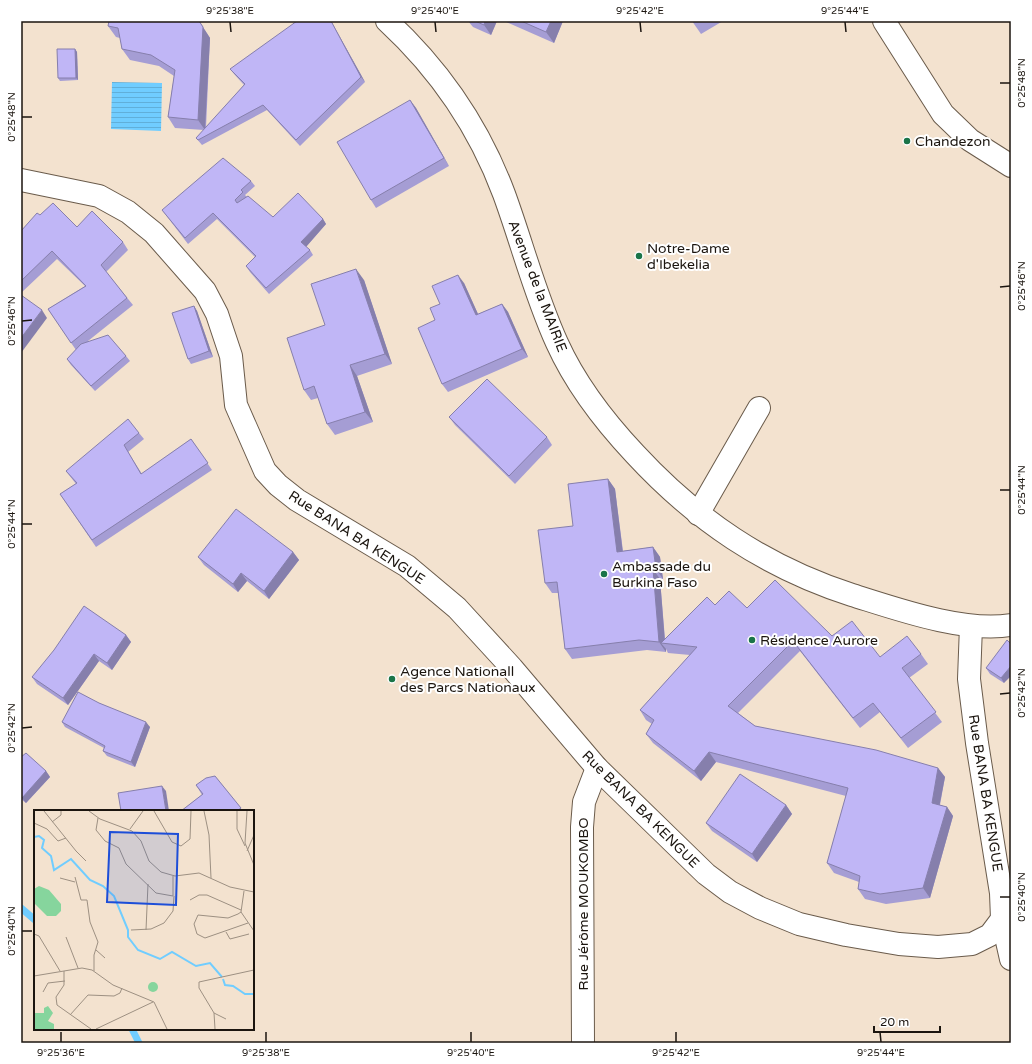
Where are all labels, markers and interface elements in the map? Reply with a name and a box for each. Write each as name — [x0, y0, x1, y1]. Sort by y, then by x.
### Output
text: 9°25'38"E — [206, 5, 254, 17]
text: 9°25'40"E — [411, 5, 459, 17]
text: 9°25'42"E — [616, 5, 664, 17]
text: 9°25'44"E — [821, 5, 869, 17]
text: 0°25'48"N — [1016, 58, 1028, 108]
text: 0°25'48"N — [6, 92, 18, 142]
place label: Chandezon — [915, 133, 990, 150]
marker: Chandezon — [902, 136, 912, 146]
street label: Avenue de la MAIRIE — [505, 218, 571, 355]
place label: Notre-Dame d'Ibekelia — [647, 240, 730, 273]
marker: Notre-Dame d'Ibekelia — [634, 251, 644, 261]
text: 0°25'46"N — [1016, 261, 1028, 311]
text: 0°25'46"N — [6, 296, 18, 346]
text: 0°25'44"N — [1016, 465, 1028, 515]
street label: Rue BANA BA KENGUE — [285, 487, 428, 588]
text: 0°25'44"N — [6, 499, 18, 549]
place label: Ambassade du Burkina Faso — [612, 558, 711, 591]
marker: Ambassade du Burkina Faso — [599, 569, 609, 579]
place label: Résidence Aurore — [760, 632, 878, 649]
marker: Résidence Aurore — [747, 635, 757, 645]
place label: Agence Nationall des Parcs Nationaux — [400, 663, 536, 696]
text: 0°25'42"N — [1016, 668, 1028, 718]
marker: Agence Nationall des Parcs Nationaux — [387, 674, 397, 684]
text: 0°25'42"N — [6, 703, 18, 753]
street label: Rue BANA BA KENGUE — [965, 713, 1006, 873]
street label: Rue BANA BA KENGUE — [578, 747, 703, 872]
inset map — [34, 810, 254, 1030]
street label: Rue Jérôme MOUKOMBO — [575, 817, 592, 991]
text: 0°25'40"N — [1016, 872, 1028, 922]
text: 0°25'40"N — [6, 906, 18, 956]
scale bar — [874, 1008, 940, 1034]
text: 20 m — [880, 1015, 909, 1029]
text: 9°25'36"E — [37, 1047, 85, 1059]
text: 9°25'38"E — [242, 1047, 290, 1059]
text: 9°25'40"E — [447, 1047, 495, 1059]
text: 9°25'42"E — [652, 1047, 700, 1059]
text: 9°25'44"E — [857, 1047, 905, 1059]

